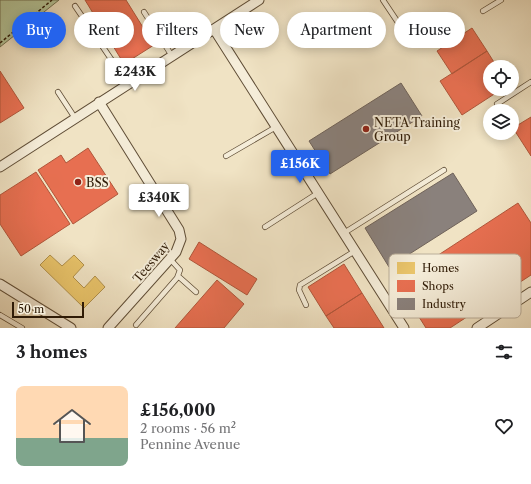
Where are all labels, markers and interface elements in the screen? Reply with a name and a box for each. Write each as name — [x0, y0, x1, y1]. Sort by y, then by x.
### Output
chip: Buy — [12, 12, 66, 48]
chip: Rent — [74, 12, 134, 48]
chip: Filters — [142, 12, 212, 48]
chip: New — [220, 12, 279, 48]
chip: Apartment — [287, 12, 386, 48]
chip: House — [394, 12, 465, 48]
pin: £243K — [107, 58, 163, 92]
map controls — [483, 60, 519, 140]
button: locate — [483, 60, 519, 96]
text: £243K — [114, 63, 156, 79]
button: layers — [483, 104, 519, 140]
place label: NETA Training Group — [374, 115, 461, 144]
marker: NETA Training Group — [361, 124, 371, 134]
pin: £156K — [272, 150, 328, 184]
text: £156K — [280, 155, 320, 171]
place label: BSS — [86, 175, 109, 190]
marker: BSS — [73, 177, 83, 187]
pin: £340K — [131, 184, 187, 218]
text: £340K — [138, 189, 180, 205]
street label: Teesway — [130, 238, 173, 285]
legend — [389, 254, 521, 318]
text: Homes — [422, 261, 459, 275]
text: Shops — [422, 279, 454, 293]
text: Industry — [422, 297, 467, 311]
scale bar — [12, 300, 84, 319]
text: 50 m — [18, 302, 44, 316]
icon: filters — [493, 341, 515, 363]
text: 3 homes — [16, 342, 87, 362]
text: £156,000 — [140, 400, 216, 420]
icon: home — [48, 402, 96, 450]
icon: heart — [493, 415, 515, 437]
text: 2 rooms · 56 m² — [140, 420, 236, 436]
text: Pennine Avenue — [140, 436, 240, 452]

